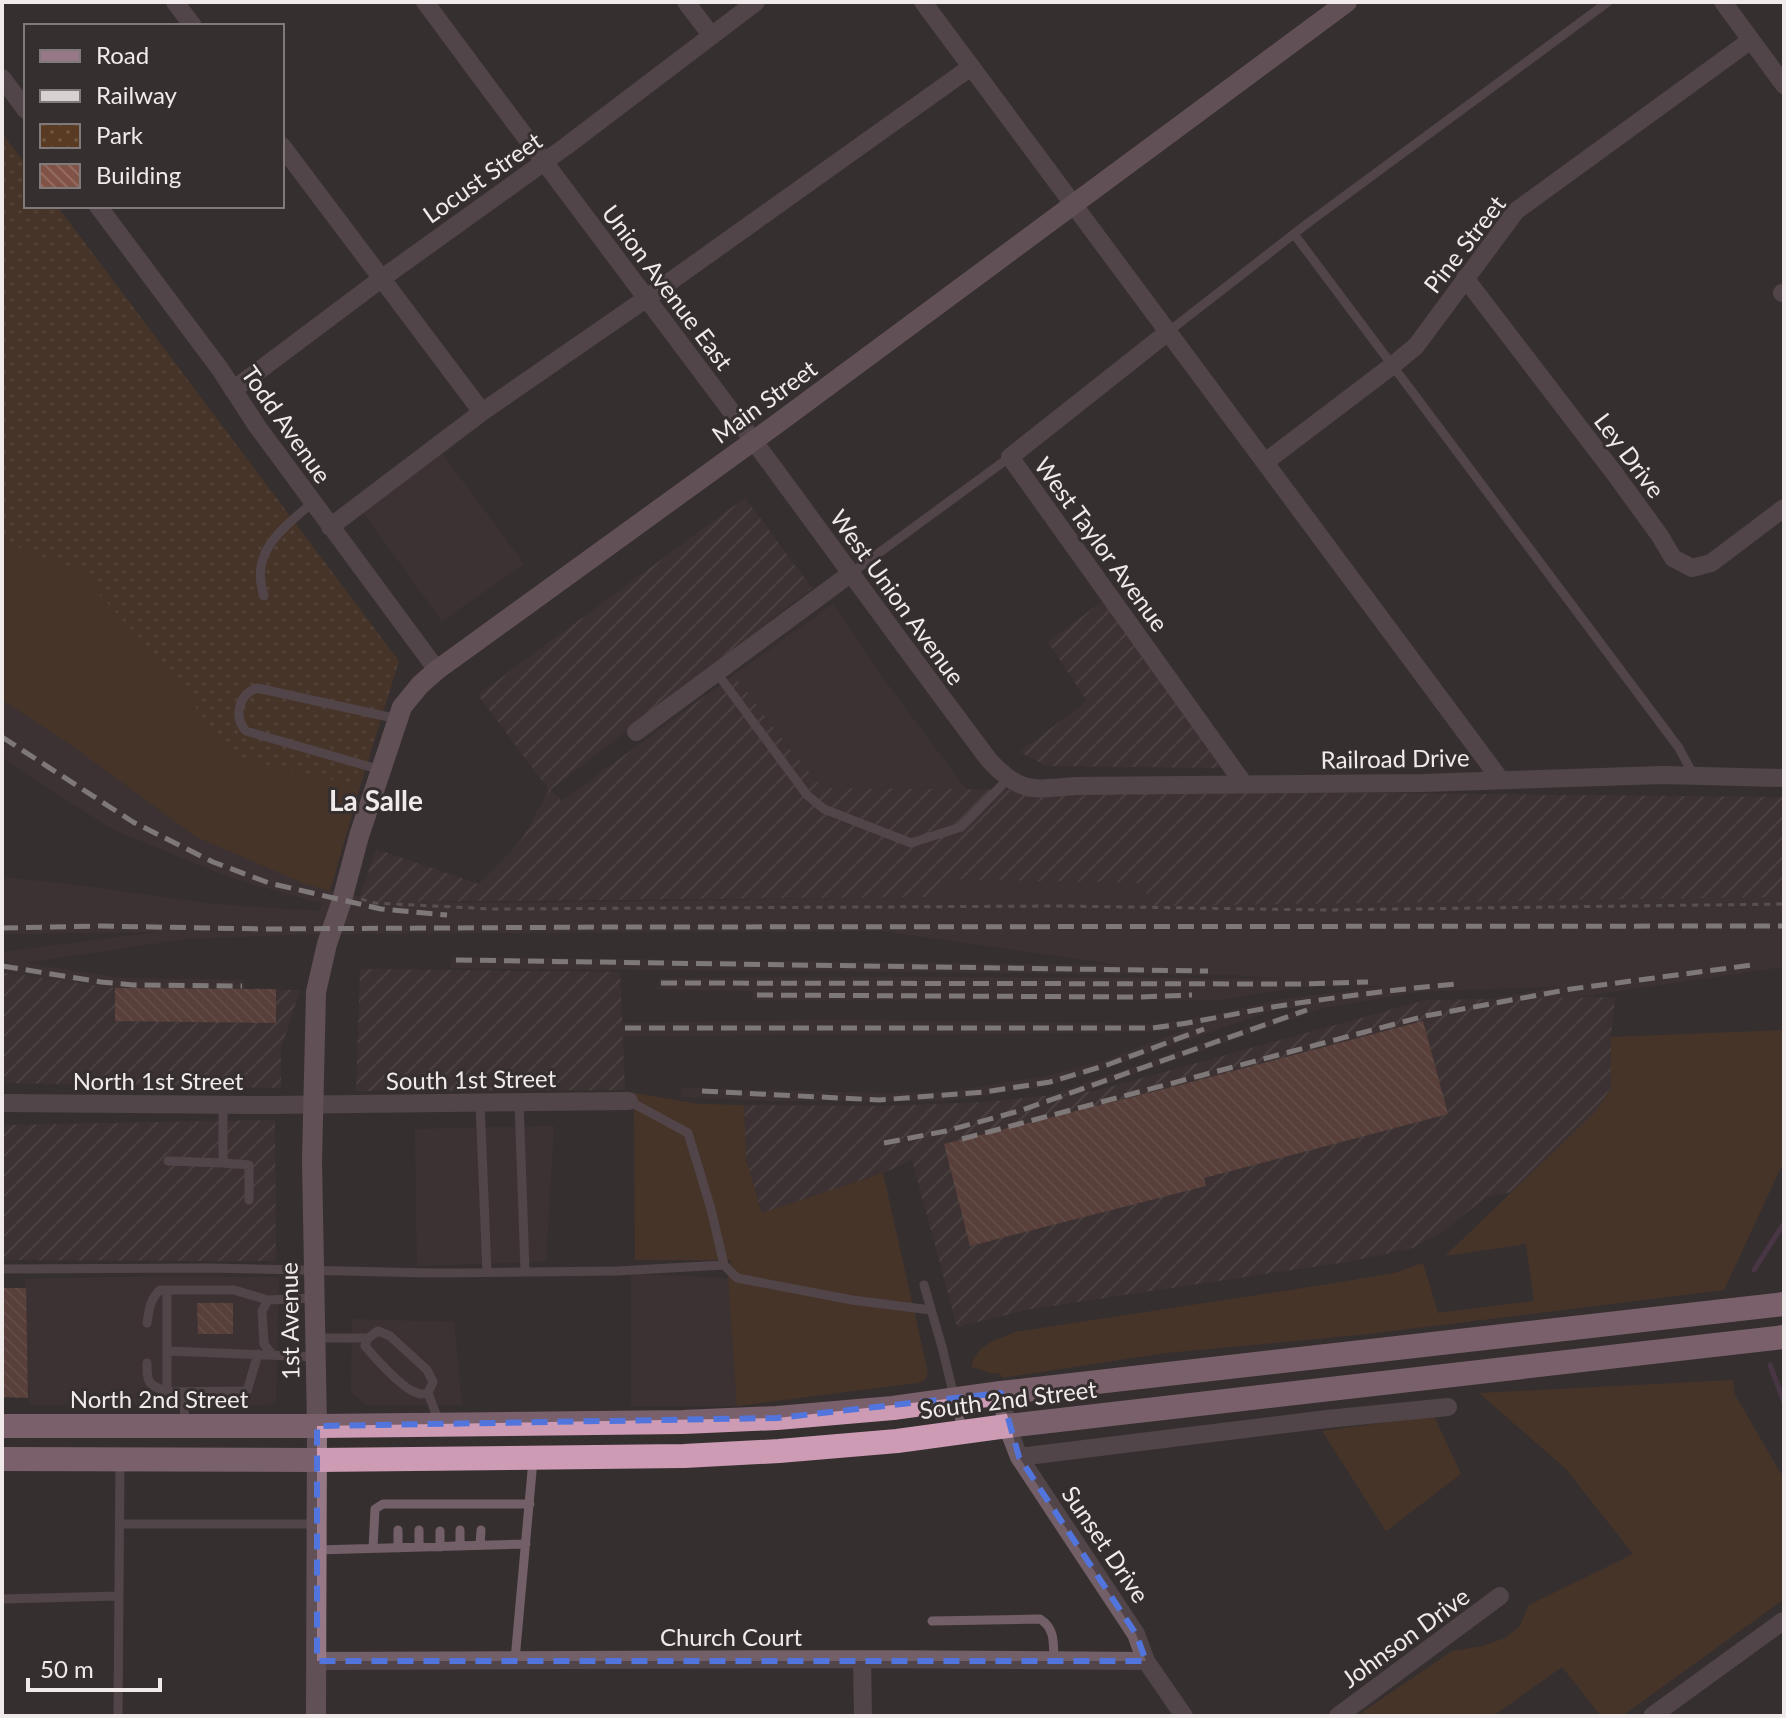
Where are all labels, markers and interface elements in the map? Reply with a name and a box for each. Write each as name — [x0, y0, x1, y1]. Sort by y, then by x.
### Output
legend — [24, 24, 284, 208]
text: Road — [96, 40, 149, 69]
text: Railway — [96, 80, 178, 109]
text: Park — [96, 120, 144, 149]
street label: Locust Street — [417, 125, 547, 229]
text: Building — [96, 160, 181, 189]
street label: Pine Street — [1417, 189, 1511, 298]
street label: Union Avenue East — [597, 199, 740, 376]
street label: Main Street — [706, 353, 822, 449]
street label: Todd Avenue — [236, 360, 338, 488]
street label: Ley Drive — [1589, 407, 1671, 503]
street label: West Taylor Avenue — [1029, 451, 1175, 637]
street label: West Union Avenue — [825, 504, 971, 690]
street label: Railroad Drive — [1320, 742, 1470, 774]
district label: La Salle — [329, 783, 423, 817]
street label: South 1st Street — [386, 1063, 557, 1095]
street label: North 1st Street — [73, 1066, 244, 1095]
street label: 1st Avenue — [273, 1262, 305, 1380]
street label: South 2nd Street — [918, 1374, 1099, 1424]
street label: North 2nd Street — [70, 1384, 249, 1413]
street label: Sunset Drive — [1056, 1480, 1156, 1608]
street label: Johnson Drive — [1335, 1581, 1475, 1693]
street label: Church Court — [660, 1622, 802, 1651]
scale bar — [28, 1642, 160, 1692]
text: 50 m — [40, 1654, 94, 1683]

